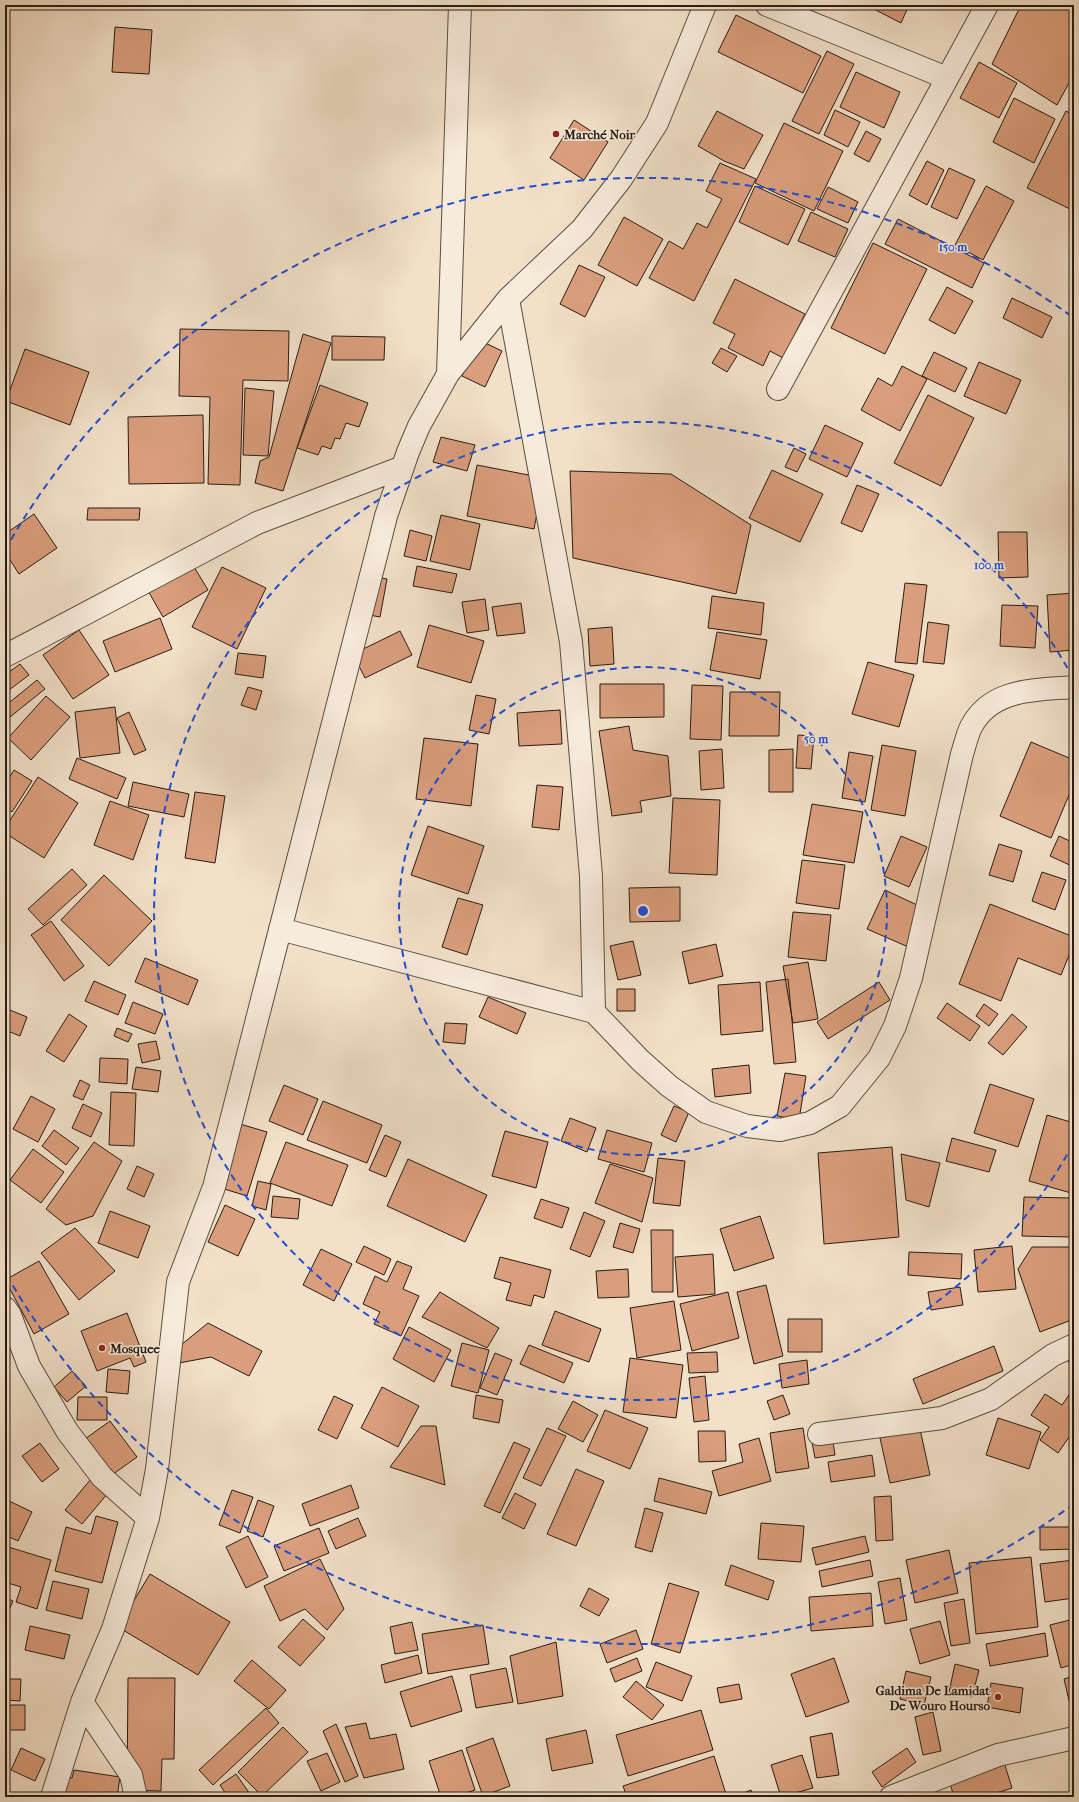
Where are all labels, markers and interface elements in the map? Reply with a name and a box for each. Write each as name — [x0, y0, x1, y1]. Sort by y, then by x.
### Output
place label: Marché Noir — [563, 127, 635, 142]
marker: Marché Noir — [551, 129, 561, 139]
text: 150 m — [939, 240, 968, 254]
text: 100 m — [974, 558, 1005, 572]
text: 50 m — [804, 732, 829, 746]
centre of rings — [636, 904, 650, 918]
place label: Mosquee — [109, 1341, 161, 1357]
marker: Mosquee — [97, 1343, 107, 1353]
place label: Galdima De Lamidat De Wouro Hourso — [875, 1683, 990, 1713]
marker: Galdima De Lamidat De Wouro Hourso — [993, 1692, 1003, 1702]

